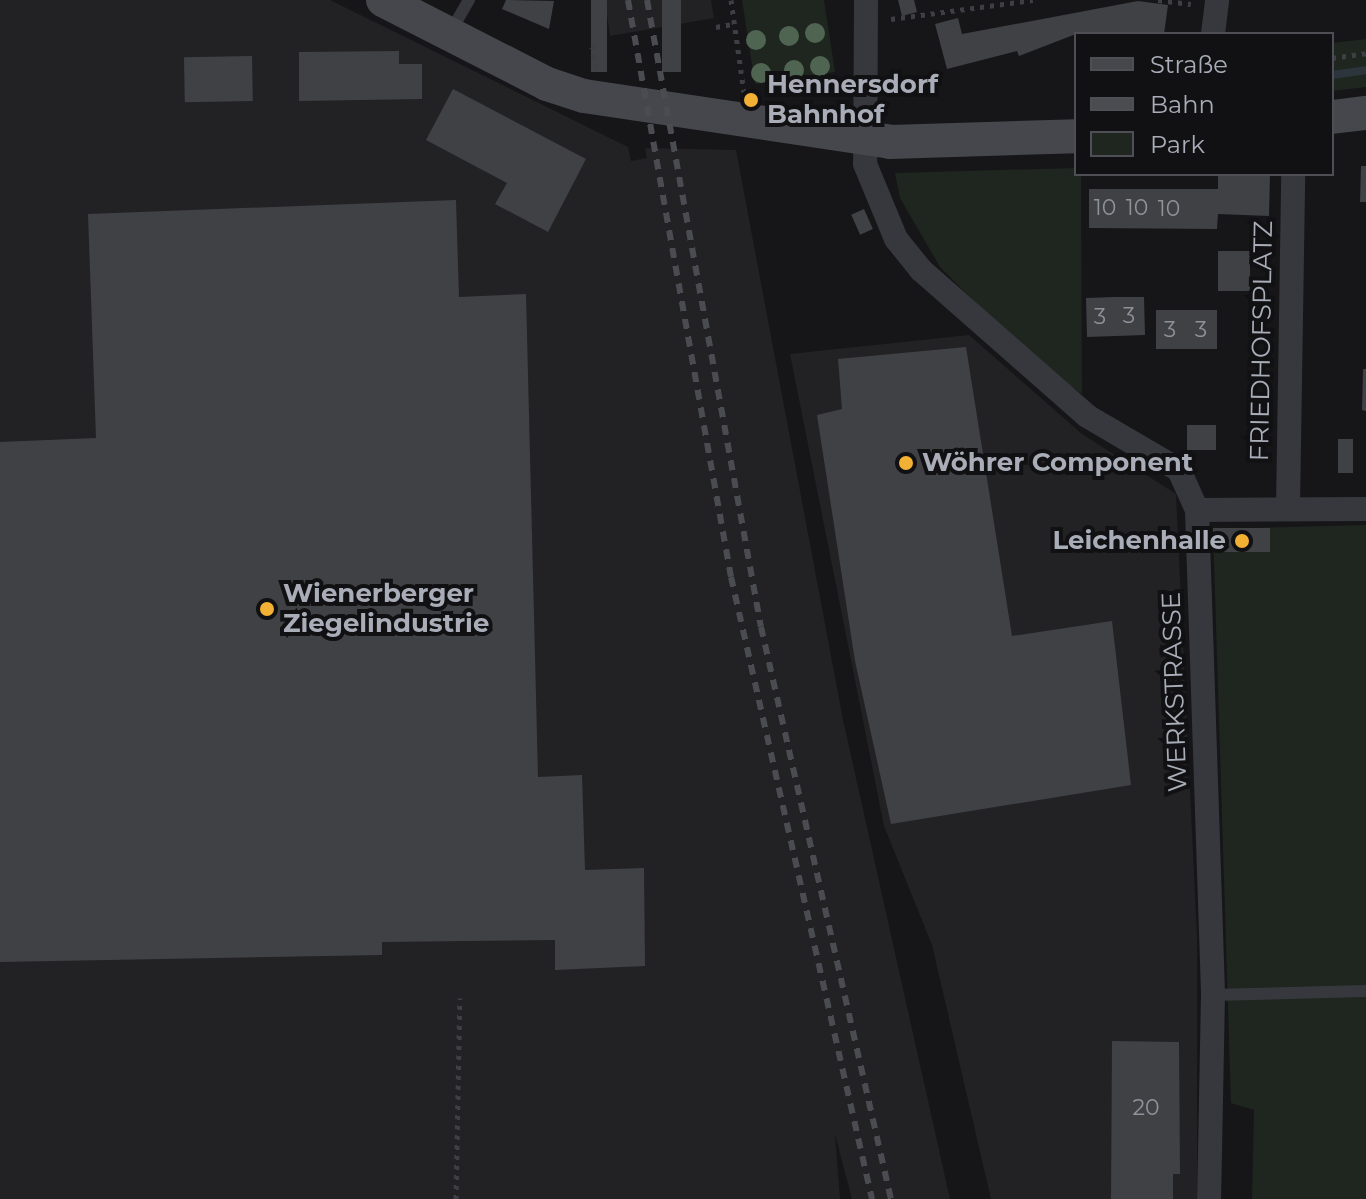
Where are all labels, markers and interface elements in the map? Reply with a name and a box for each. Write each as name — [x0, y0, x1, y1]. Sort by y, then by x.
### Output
legend — [1074, 32, 1334, 176]
text: Straße — [1150, 50, 1228, 79]
place label: Hennersdorf Bahnhof — [767, 69, 938, 130]
text: Bahn — [1150, 90, 1215, 119]
marker: Hennersdorf Bahnhof — [742, 91, 760, 109]
text: Park — [1150, 130, 1205, 159]
house number: 10 — [1094, 195, 1116, 221]
house number: 10 — [1126, 195, 1148, 221]
house number: 10 — [1158, 196, 1180, 222]
street label: FRIEDHOFSPLATZ — [1244, 220, 1280, 462]
house number: 3 — [1123, 303, 1135, 329]
house number: 3 — [1094, 304, 1106, 330]
house number: 3 — [1164, 317, 1176, 343]
house number: 3 — [1195, 317, 1207, 343]
place label: Wöhrer Component — [922, 447, 1193, 479]
marker: Wöhrer Component — [897, 454, 915, 472]
place label: Leichenhalle — [1052, 525, 1226, 557]
marker: Leichenhalle — [1233, 532, 1251, 550]
place label: Wienerberger Ziegelindustrie — [283, 578, 489, 640]
street label: WERKSTRASSE — [1156, 591, 1194, 793]
marker: Wienerberger Ziegelindustrie — [258, 600, 276, 618]
house number: 20 — [1132, 1095, 1160, 1121]

